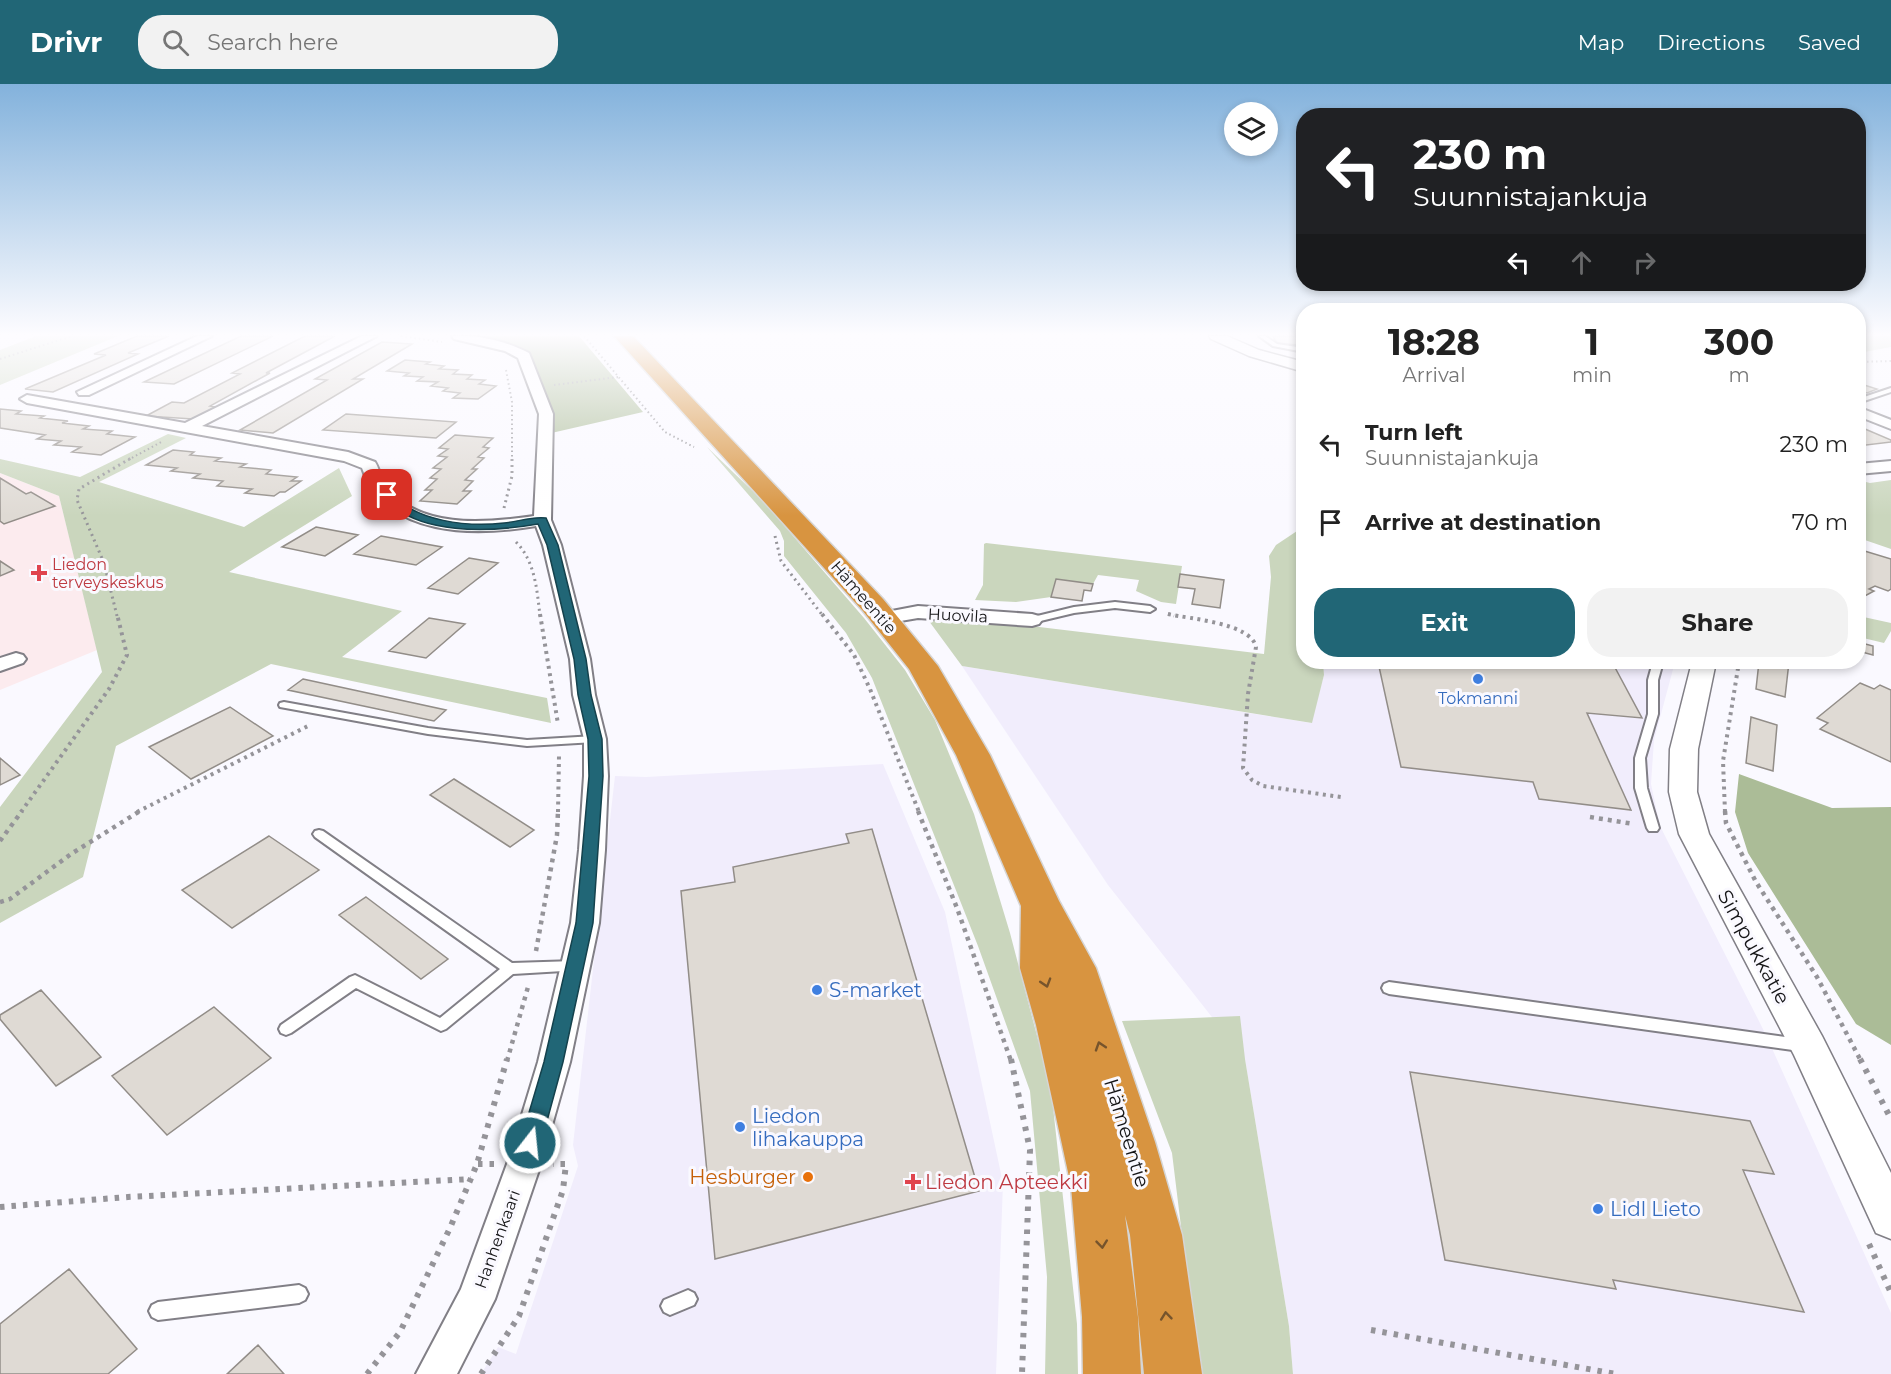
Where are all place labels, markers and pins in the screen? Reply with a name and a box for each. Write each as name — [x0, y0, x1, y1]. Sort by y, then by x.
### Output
pin — [361, 469, 412, 520]
place label: Liedon terveyskeskus — [52, 555, 164, 592]
marker: Liedon terveyskeskus — [30, 564, 48, 582]
marker: Tokmanni — [1471, 672, 1485, 686]
place label: Tokmanni — [1438, 689, 1518, 708]
place label: S-market — [829, 978, 922, 1002]
marker: S-market — [810, 983, 824, 997]
place label: Liedon lihakauppa — [752, 1104, 864, 1151]
marker: Liedon lihakauppa — [733, 1120, 747, 1134]
place label: Hesburger — [689, 1165, 796, 1189]
marker: Hesburger — [801, 1170, 815, 1184]
place label: Liedon Apteekki — [925, 1170, 1088, 1194]
marker: Liedon Apteekki — [906, 1175, 920, 1189]
place label: Lidl Lieto — [1610, 1197, 1701, 1221]
marker: Lidl Lieto — [1591, 1202, 1605, 1216]

